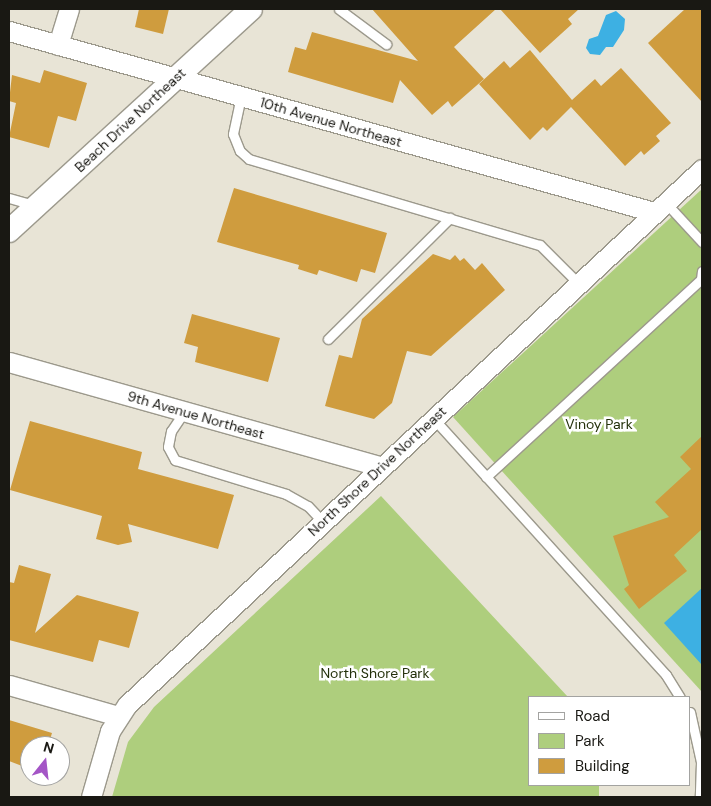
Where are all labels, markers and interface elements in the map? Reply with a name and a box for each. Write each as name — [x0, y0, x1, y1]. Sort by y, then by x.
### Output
street label: Beach Drive Northeast — [71, 64, 189, 176]
street label: 10th Avenue Northeast — [258, 94, 404, 150]
street label: 9th Avenue Northeast — [126, 387, 266, 443]
street label: North Shore Drive Northeast — [304, 403, 450, 539]
park label: Vinoy Park — [565, 416, 633, 432]
park label: North Shore Park — [320, 665, 430, 681]
legend — [528, 696, 691, 786]
text: Road — [575, 706, 610, 726]
text: Park — [575, 731, 605, 751]
north arrow — [20, 736, 70, 786]
text: N — [41, 737, 56, 758]
text: Building — [575, 756, 630, 776]

